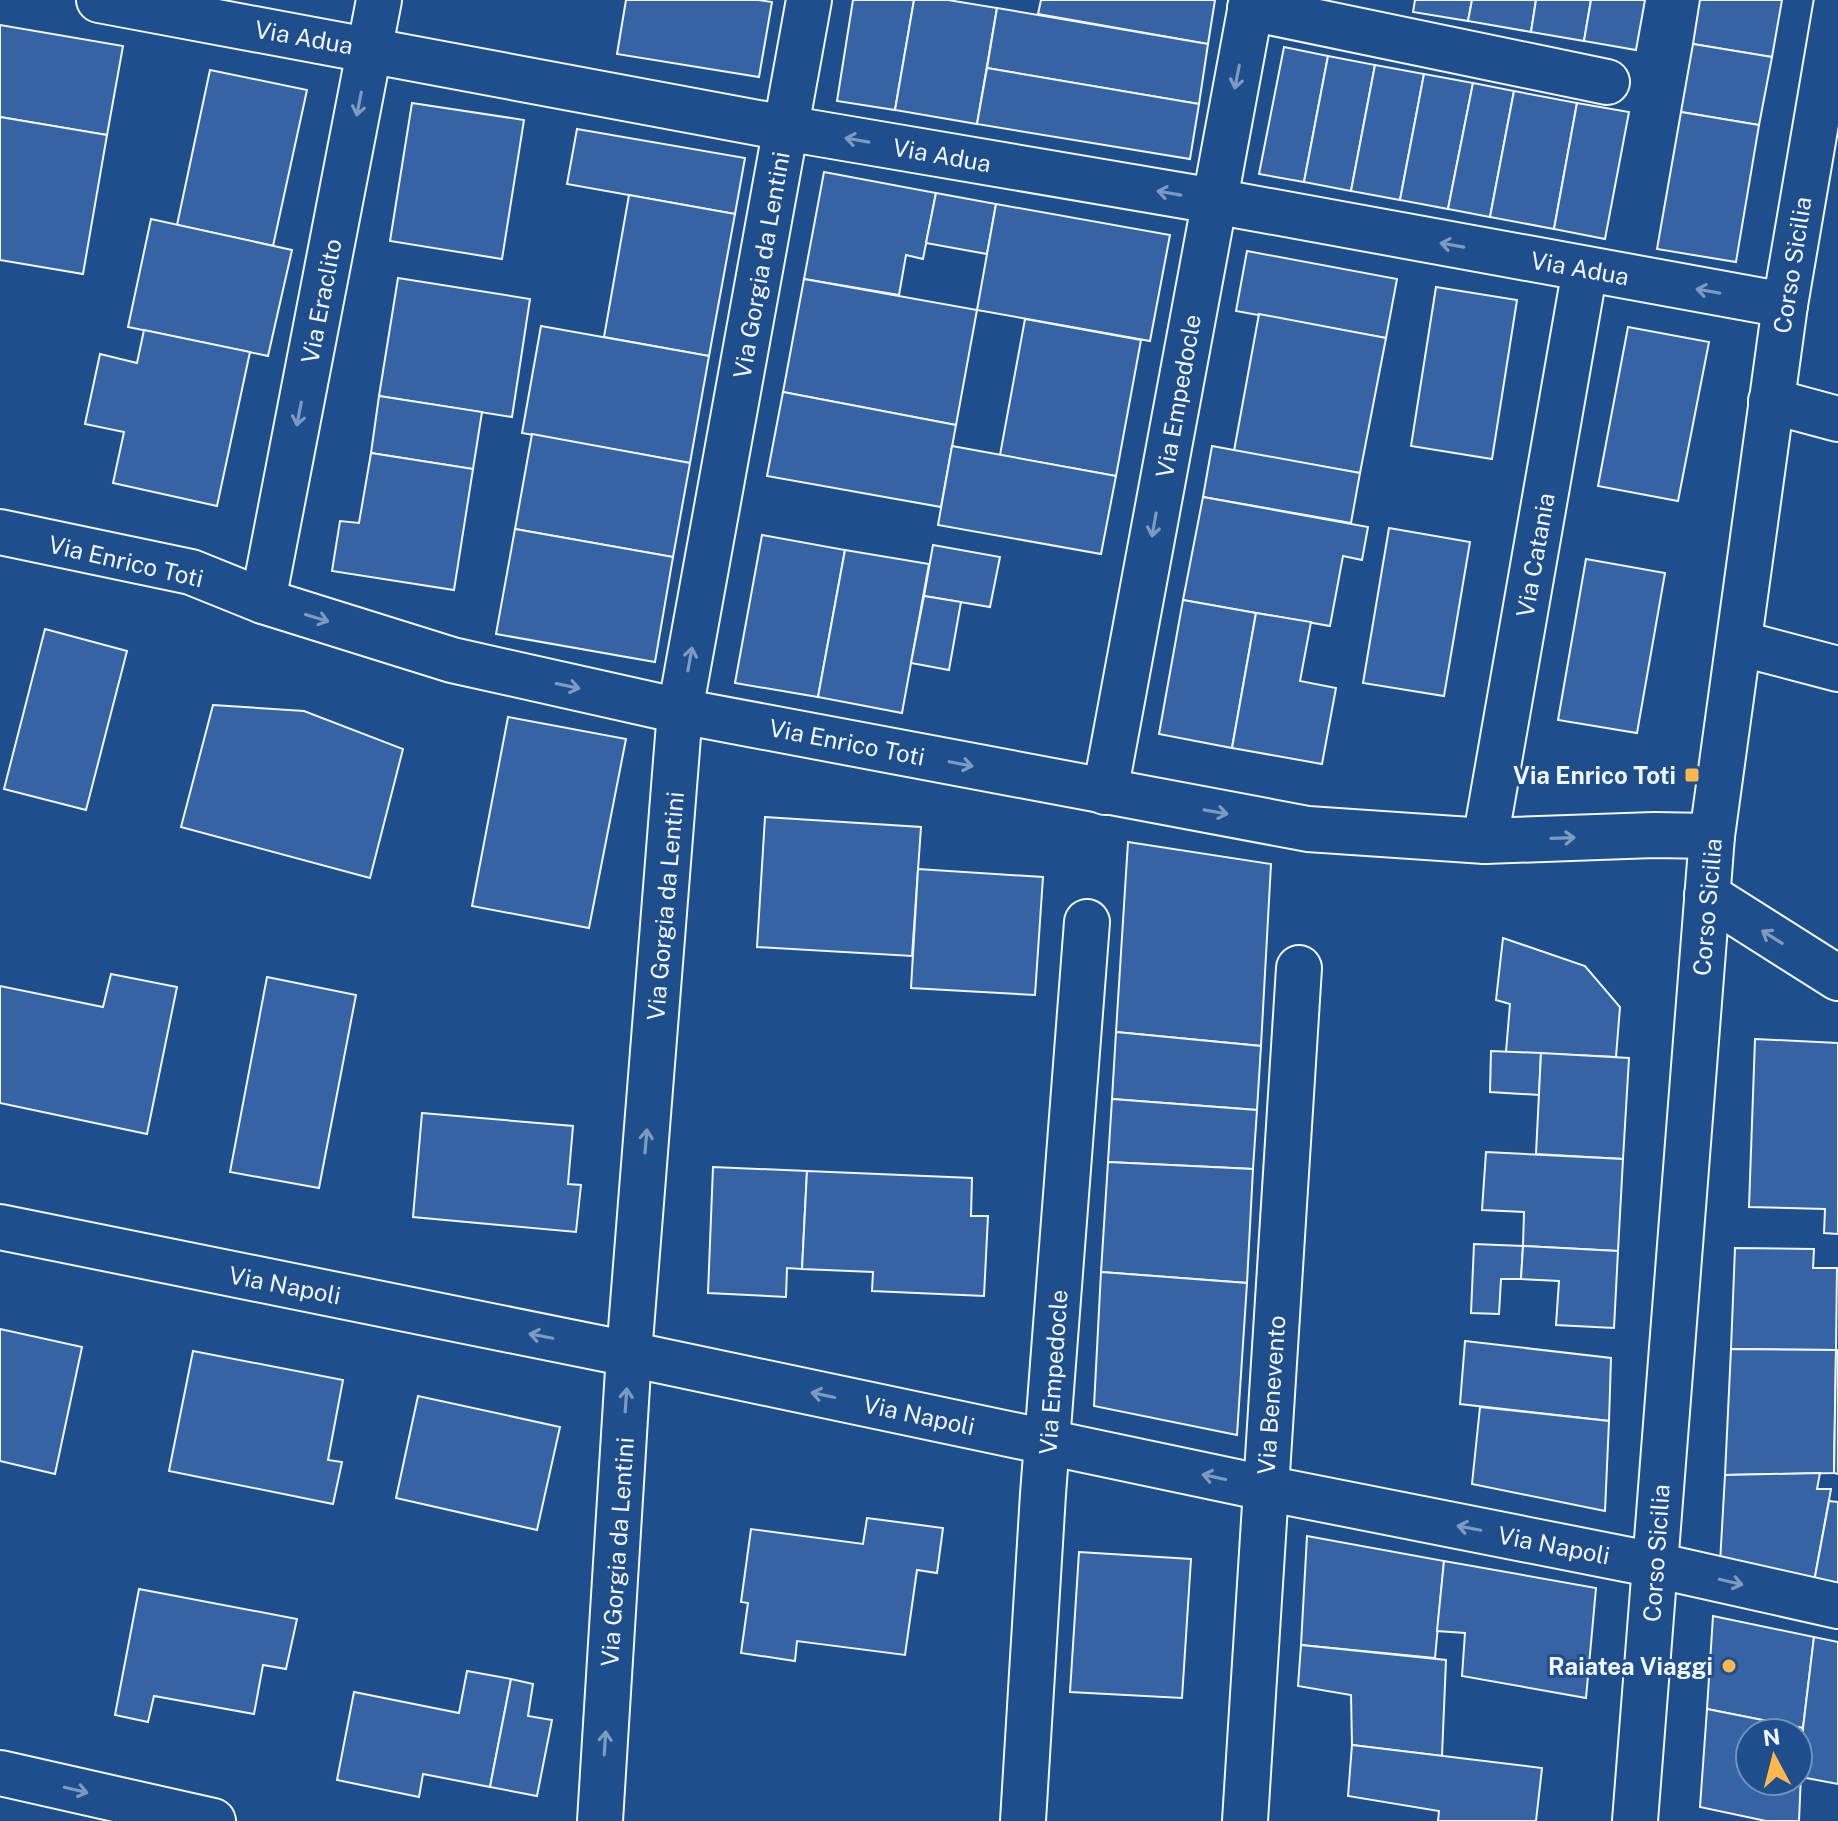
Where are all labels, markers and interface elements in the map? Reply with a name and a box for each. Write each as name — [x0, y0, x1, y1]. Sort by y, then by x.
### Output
street label: Via Adua — [253, 15, 355, 59]
one-way arrow — [1229, 63, 1244, 89]
one-way arrow — [351, 91, 366, 116]
one-way arrow — [845, 132, 871, 147]
street label: Via Adua — [891, 133, 993, 177]
street label: Via Gorgia da Lentini — [727, 149, 795, 381]
one-way arrow — [1157, 185, 1182, 200]
street label: Corso Sicilia — [1767, 195, 1817, 335]
street label: Via Eraclito — [295, 236, 347, 366]
one-way arrow — [1440, 236, 1466, 251]
street label: Via Adua — [1529, 246, 1631, 290]
one-way arrow — [1696, 283, 1721, 298]
street label: Via Empedocle — [1150, 312, 1206, 480]
one-way arrow — [291, 401, 306, 427]
street label: Via Catania — [1510, 491, 1560, 619]
one-way arrow — [1146, 512, 1161, 537]
street label: Via Enrico Toti — [46, 530, 206, 592]
one-way arrow — [305, 612, 330, 627]
one-way arrow — [683, 647, 698, 672]
one-way arrow — [555, 679, 581, 694]
street label: Via Enrico Toti — [767, 713, 927, 771]
one-way arrow — [947, 757, 973, 772]
place label: Via Enrico Toti — [1513, 761, 1676, 789]
marker: Via Enrico Toti — [1683, 766, 1701, 784]
street label: Via Gorgia da Lentini — [641, 790, 689, 1022]
one-way arrow — [1203, 805, 1228, 820]
one-way arrow — [1549, 831, 1576, 846]
street label: Corso Sicilia — [1687, 837, 1727, 977]
one-way arrow — [1762, 928, 1784, 945]
one-way arrow — [639, 1128, 654, 1155]
street label: Via Napoli — [227, 1260, 343, 1310]
street label: Via Empedocle — [1033, 1288, 1073, 1456]
street label: Via Benevento — [1251, 1314, 1291, 1476]
one-way arrow — [528, 1328, 554, 1343]
one-way arrow — [619, 1387, 634, 1414]
one-way arrow — [810, 1387, 836, 1402]
street label: Via Napoli — [861, 1390, 977, 1440]
street label: Via Gorgia da Lentini — [595, 1436, 639, 1668]
one-way arrow — [1202, 1469, 1227, 1484]
street label: Corso Sicilia — [1637, 1483, 1675, 1623]
one-way arrow — [1457, 1520, 1482, 1535]
street label: Via Napoli — [1496, 1520, 1612, 1570]
one-way arrow — [1718, 1575, 1744, 1590]
place label: Raiatea Viaggi — [1548, 1652, 1713, 1680]
marker: Raiatea Viaggi — [1720, 1657, 1738, 1675]
north arrow — [1734, 1717, 1814, 1797]
text: N — [1761, 1723, 1782, 1751]
one-way arrow — [598, 1730, 613, 1757]
one-way arrow — [63, 1783, 88, 1798]

